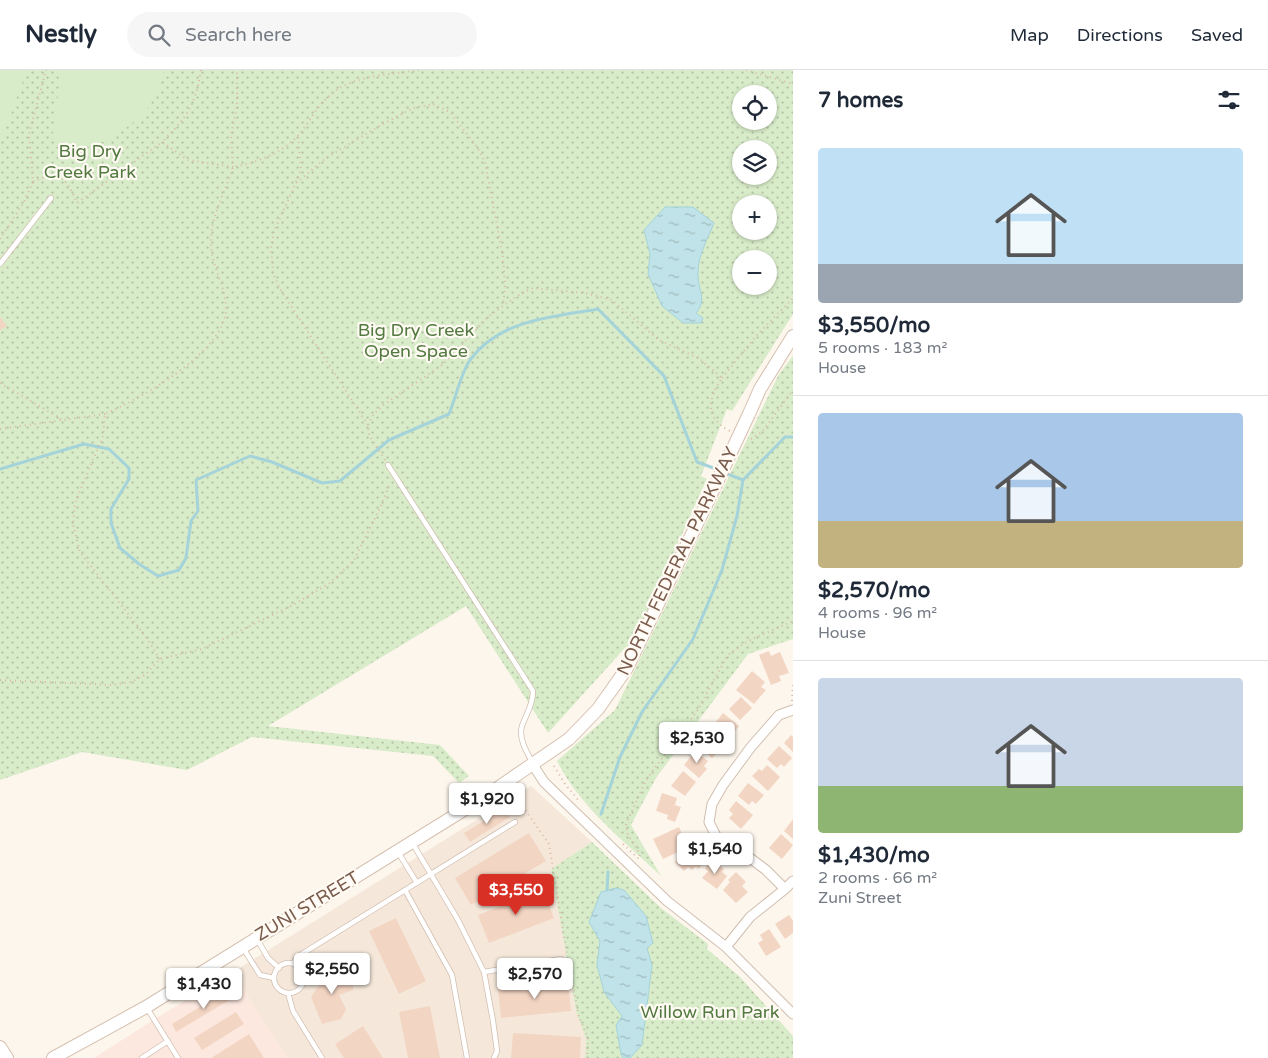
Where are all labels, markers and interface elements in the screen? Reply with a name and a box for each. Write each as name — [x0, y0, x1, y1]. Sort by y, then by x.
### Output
search box — [127, 12, 477, 57]
text: Nestly — [25, 20, 97, 49]
icon: search — [145, 21, 173, 49]
text: Search here — [185, 24, 292, 46]
text: Map — [1010, 24, 1049, 46]
text: Directions — [1077, 24, 1163, 46]
text: Saved — [1191, 24, 1243, 46]
map controls — [732, 85, 777, 295]
button: locate — [732, 85, 777, 130]
icon: filters — [1215, 86, 1243, 114]
text: 7 homes — [818, 88, 903, 113]
park label: Big Dry Creek Park — [44, 140, 136, 183]
button: layers — [732, 140, 777, 185]
icon: home — [986, 180, 1076, 270]
button: + — [732, 195, 777, 240]
button: − — [732, 250, 777, 295]
text: $3,550/mo — [818, 313, 930, 338]
park label: Big Dry Creek Open Space — [358, 319, 475, 362]
text: 5 rooms · 183 m² — [818, 338, 947, 358]
text: House — [818, 358, 866, 378]
street label: NORTH FEDERAL PARKWAY — [612, 443, 742, 679]
icon: home — [986, 446, 1076, 536]
text: $2,570/mo — [818, 578, 930, 603]
text: 4 rooms · 96 m² — [818, 603, 937, 623]
text: House — [818, 623, 866, 643]
icon: home — [986, 711, 1076, 801]
pin: $2,530 — [656, 722, 738, 764]
text: $2,530 — [670, 728, 724, 748]
pin: $1,920 — [446, 782, 528, 825]
text: $1,920 — [460, 789, 514, 809]
pin: $1,540 — [674, 832, 756, 875]
text: $1,540 — [688, 839, 742, 859]
text: $1,430/mo — [818, 843, 930, 868]
street label: ZUNI STREET — [251, 866, 363, 946]
text: 2 rooms · 66 m² — [818, 868, 937, 888]
pin: $3,550 — [475, 874, 557, 916]
text: $3,550 — [489, 880, 543, 900]
text: Zuni Street — [818, 888, 902, 908]
pin: $2,550 — [291, 952, 373, 995]
pin: $2,570 — [494, 958, 576, 1000]
text: $2,550 — [305, 959, 359, 979]
text: $2,570 — [508, 964, 562, 984]
pin: $1,430 — [163, 968, 245, 1010]
text: $1,430 — [177, 974, 231, 994]
park label: Willow Run Park — [640, 1001, 780, 1023]

